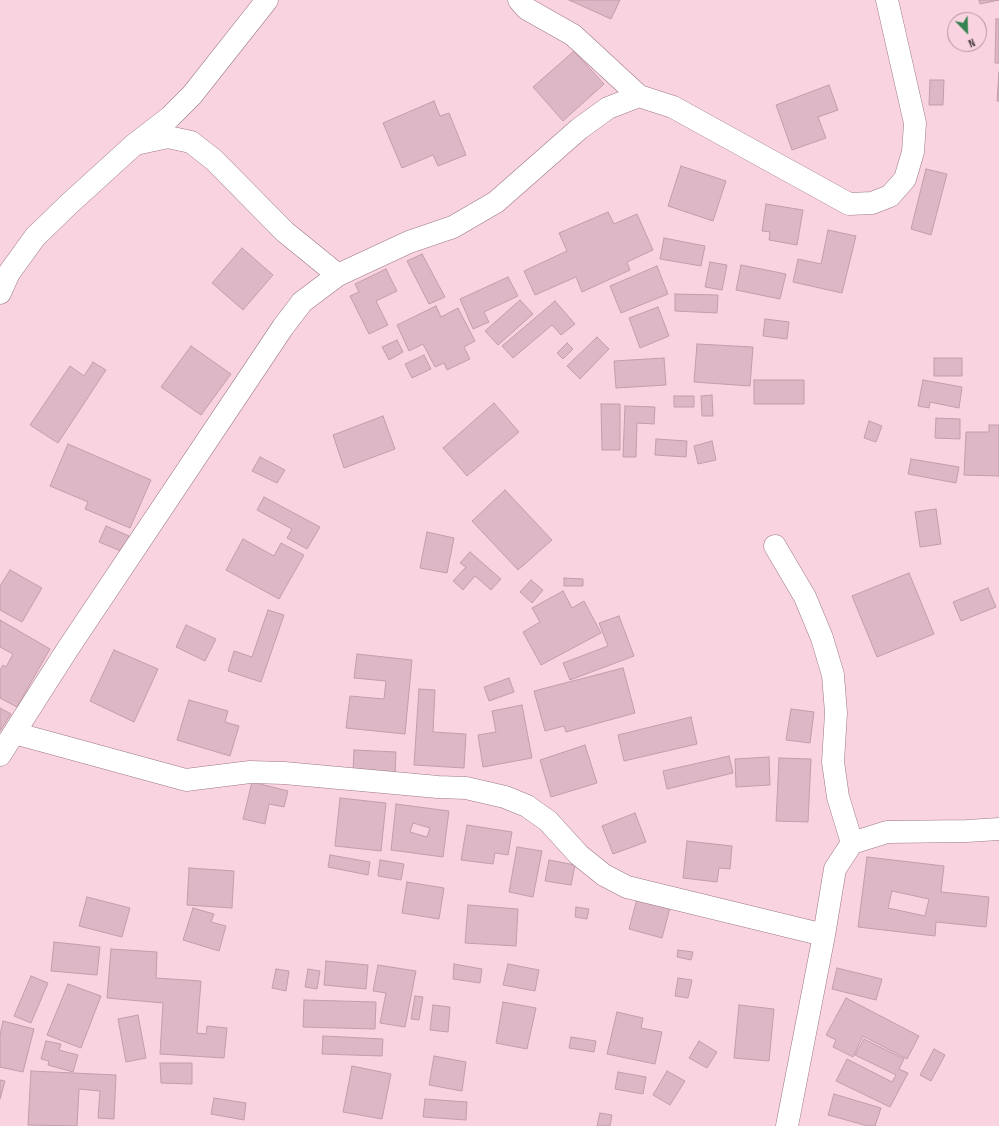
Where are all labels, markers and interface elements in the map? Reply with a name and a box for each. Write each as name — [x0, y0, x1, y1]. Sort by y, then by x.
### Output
north arrow — [947, 12, 987, 52]
text: N — [966, 35, 977, 50]

